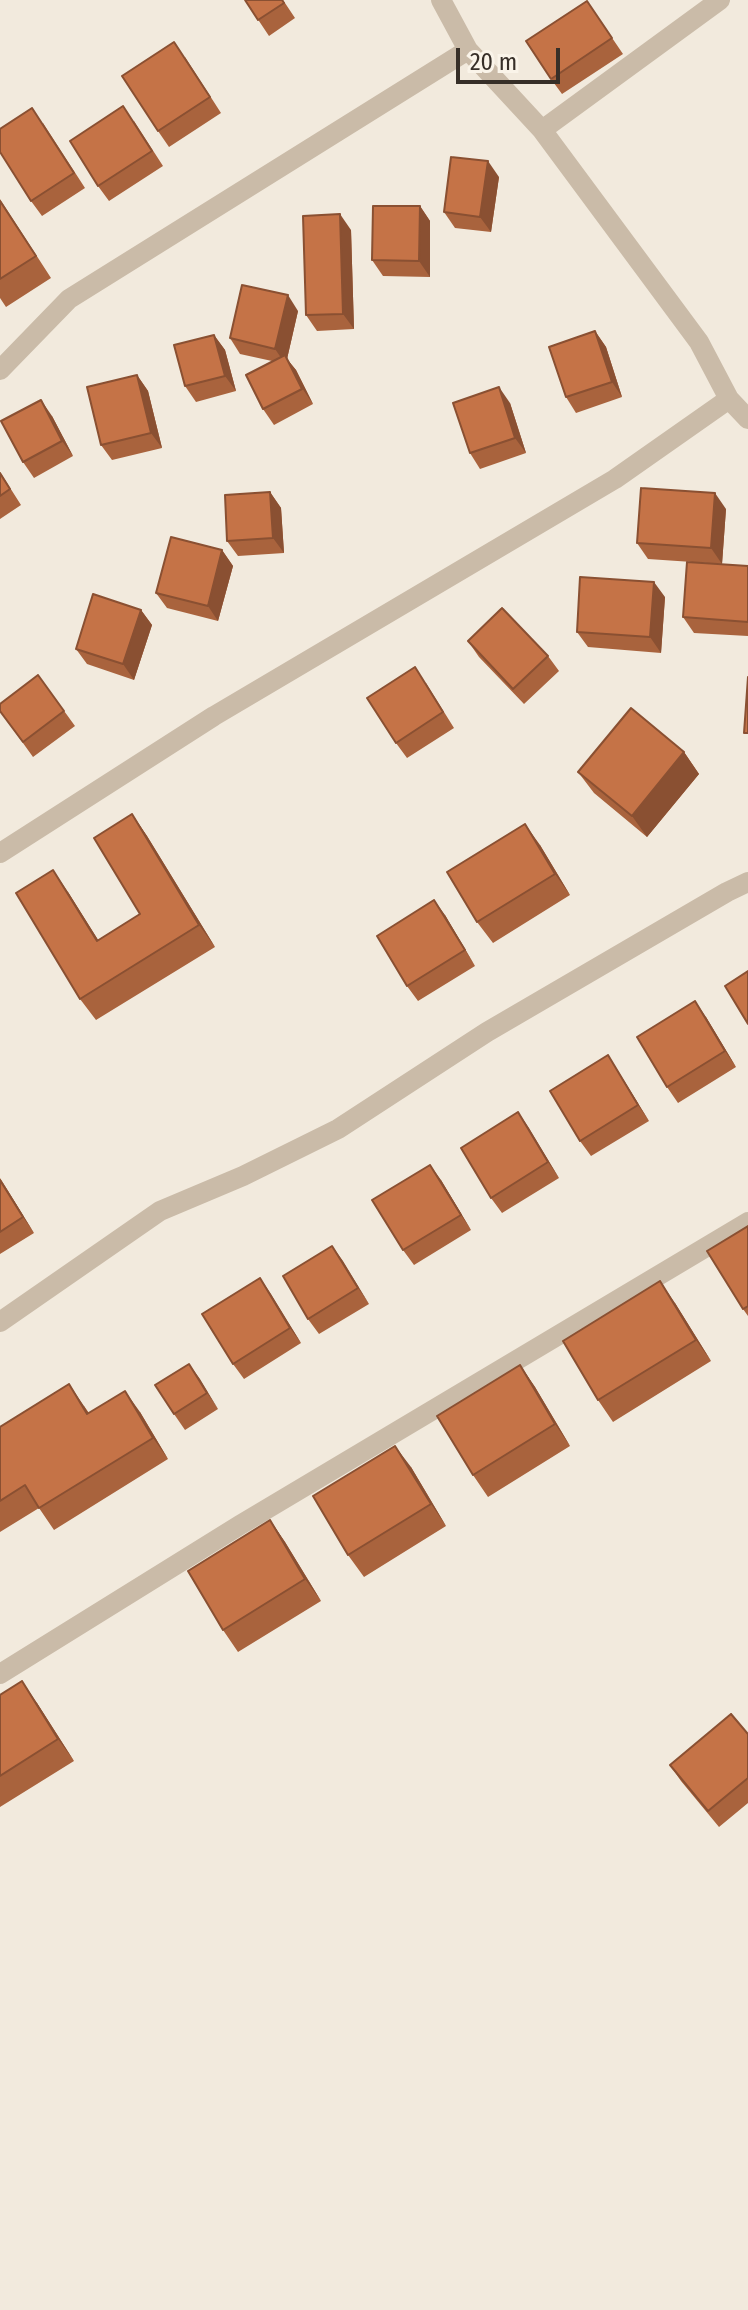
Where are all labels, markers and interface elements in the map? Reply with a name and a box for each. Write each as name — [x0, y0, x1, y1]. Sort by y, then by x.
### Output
scale bar — [460, 32, 564, 82]
text: 20 m — [470, 48, 517, 76]

